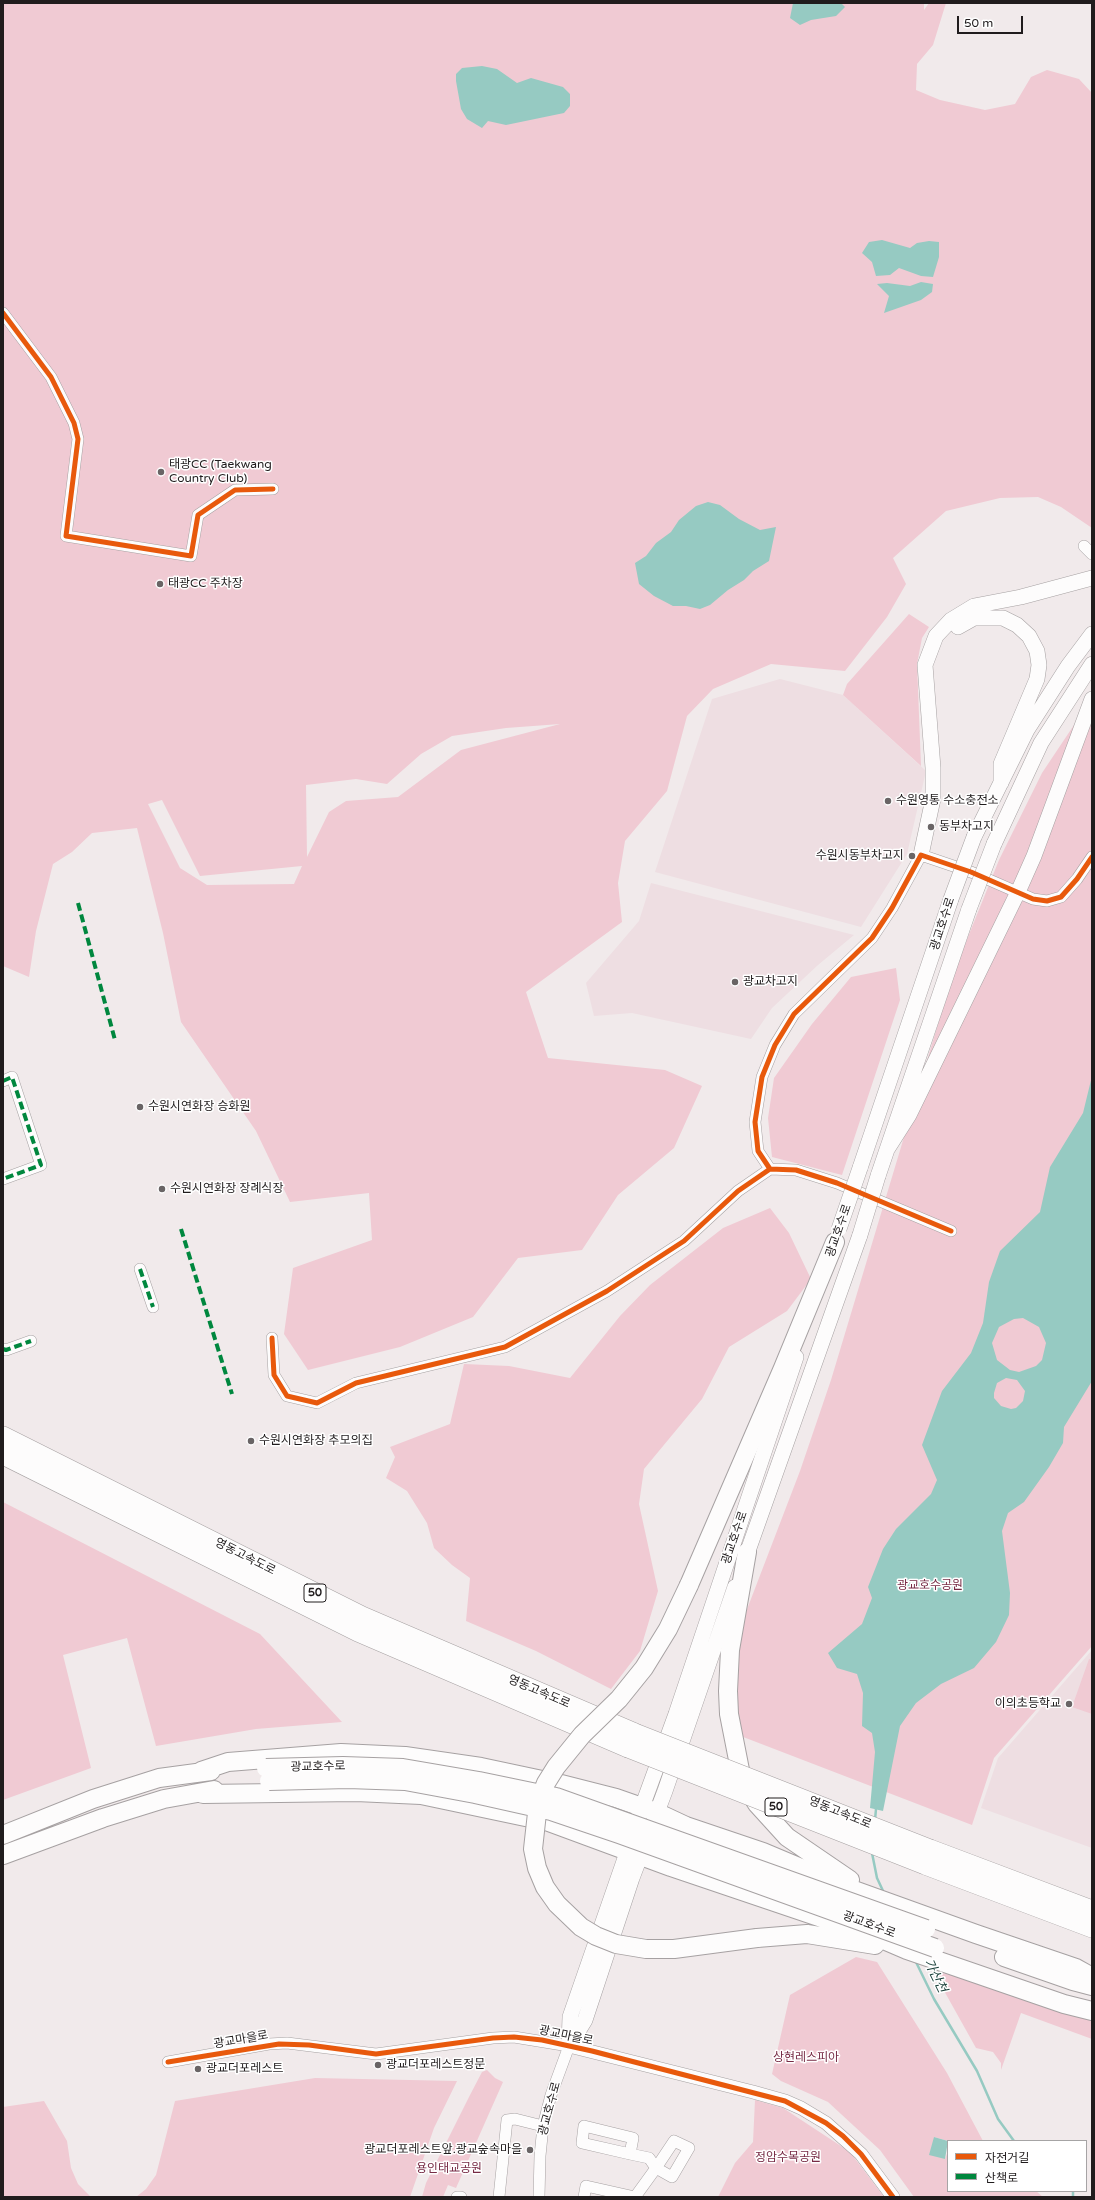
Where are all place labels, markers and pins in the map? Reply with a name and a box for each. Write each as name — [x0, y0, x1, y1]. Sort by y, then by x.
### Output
place label: 태광CC (Taekwang Country Club) — [169, 458, 272, 486]
marker: 태광CC (Taekwang Country Club) — [156, 467, 166, 477]
place label: 태광CC 주차장 — [168, 577, 243, 591]
marker: 태광CC 주차장 — [155, 579, 165, 589]
place label: 수원영통 수소충전소 — [896, 794, 998, 808]
marker: 수원영통 수소충전소 — [883, 796, 893, 806]
place label: 동부차고지 — [939, 820, 994, 834]
marker: 동부차고지 — [926, 822, 936, 832]
place label: 수원시동부차고지 — [816, 849, 904, 863]
marker: 수원시동부차고지 — [907, 851, 917, 861]
place label: 광교차고지 — [743, 975, 798, 989]
marker: 광교차고지 — [730, 977, 740, 987]
place label: 수원시연화장 승화원 — [148, 1100, 250, 1114]
marker: 수원시연화장 승화원 — [135, 1102, 145, 1112]
place label: 수원시연화장 장례식장 — [170, 1182, 284, 1196]
marker: 수원시연화장 장례식장 — [157, 1184, 167, 1194]
place label: 수원시연화장 추모의집 — [259, 1434, 373, 1448]
marker: 수원시연화장 추모의집 — [246, 1436, 256, 1446]
place label: 이의초등학교 — [995, 1697, 1061, 1711]
marker: 이의초등학교 — [1064, 1699, 1074, 1709]
place label: 광교더포레스트정문 — [386, 2058, 485, 2072]
marker: 광교더포레스트정문 — [373, 2060, 383, 2070]
place label: 광교더포레스트 — [206, 2062, 283, 2076]
marker: 광교더포레스트 — [193, 2064, 203, 2074]
place label: 광교더포레스트앞.광교숲속마을 — [364, 2143, 522, 2157]
marker: 광교더포레스트앞.광교숲속마을 — [525, 2145, 535, 2155]

